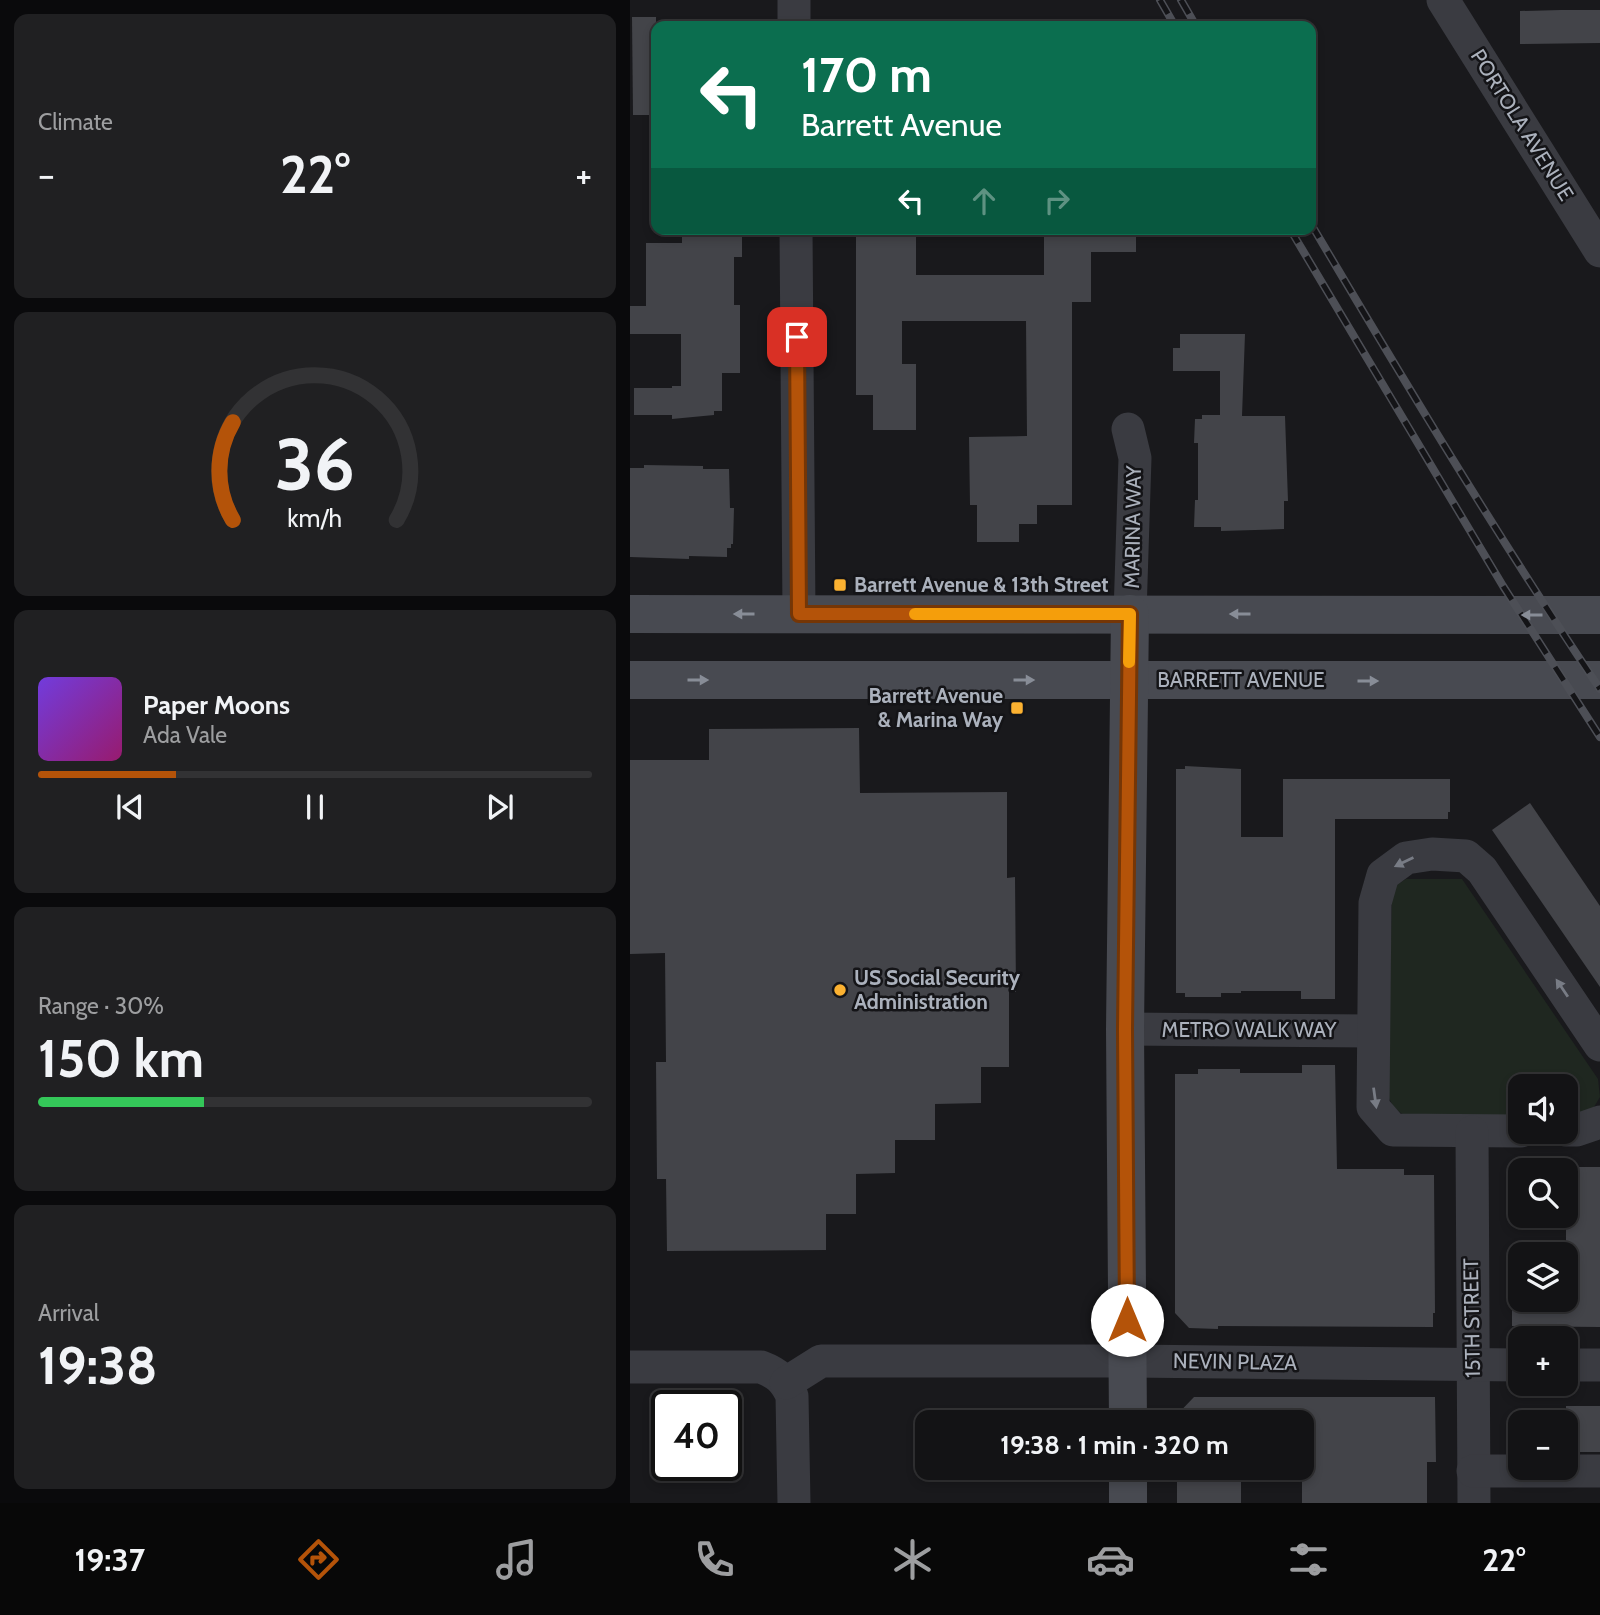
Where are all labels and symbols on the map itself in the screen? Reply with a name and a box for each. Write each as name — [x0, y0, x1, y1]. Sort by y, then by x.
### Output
street label: PORTOLA AVENUE — [1466, 45, 1579, 205]
pin — [767, 307, 827, 367]
street label: MARINA WAY — [1119, 464, 1146, 589]
place label: Barrett Avenue & 13th Street — [854, 572, 1109, 597]
marker: Barrett Avenue & 13th Street — [832, 577, 848, 593]
one-way arrow — [732, 608, 754, 620]
one-way arrow — [1228, 608, 1250, 620]
one-way arrow — [1521, 609, 1543, 621]
street label: BARRETT AVENUE — [1157, 667, 1325, 692]
one-way arrow — [687, 674, 709, 686]
one-way arrow — [1013, 674, 1035, 686]
one-way arrow — [1358, 675, 1380, 687]
place label: Barrett Avenue & Marina Way — [868, 683, 1004, 732]
marker: Barrett Avenue & Marina Way — [1009, 700, 1025, 716]
one-way arrow — [1394, 855, 1414, 867]
place label: US Social Security Administration — [854, 965, 1021, 1014]
one-way arrow — [1555, 979, 1569, 997]
marker: US Social Security Administration — [832, 982, 848, 998]
street label: METRO WALK WAY — [1161, 1017, 1338, 1042]
one-way arrow — [1369, 1088, 1380, 1110]
street label: 15TH STREET — [1458, 1258, 1485, 1378]
position arrow — [1090, 1283, 1164, 1357]
street label: NEVIN PLAZA — [1173, 1348, 1297, 1375]
speed limit sign: 40 — [651, 1390, 742, 1481]

